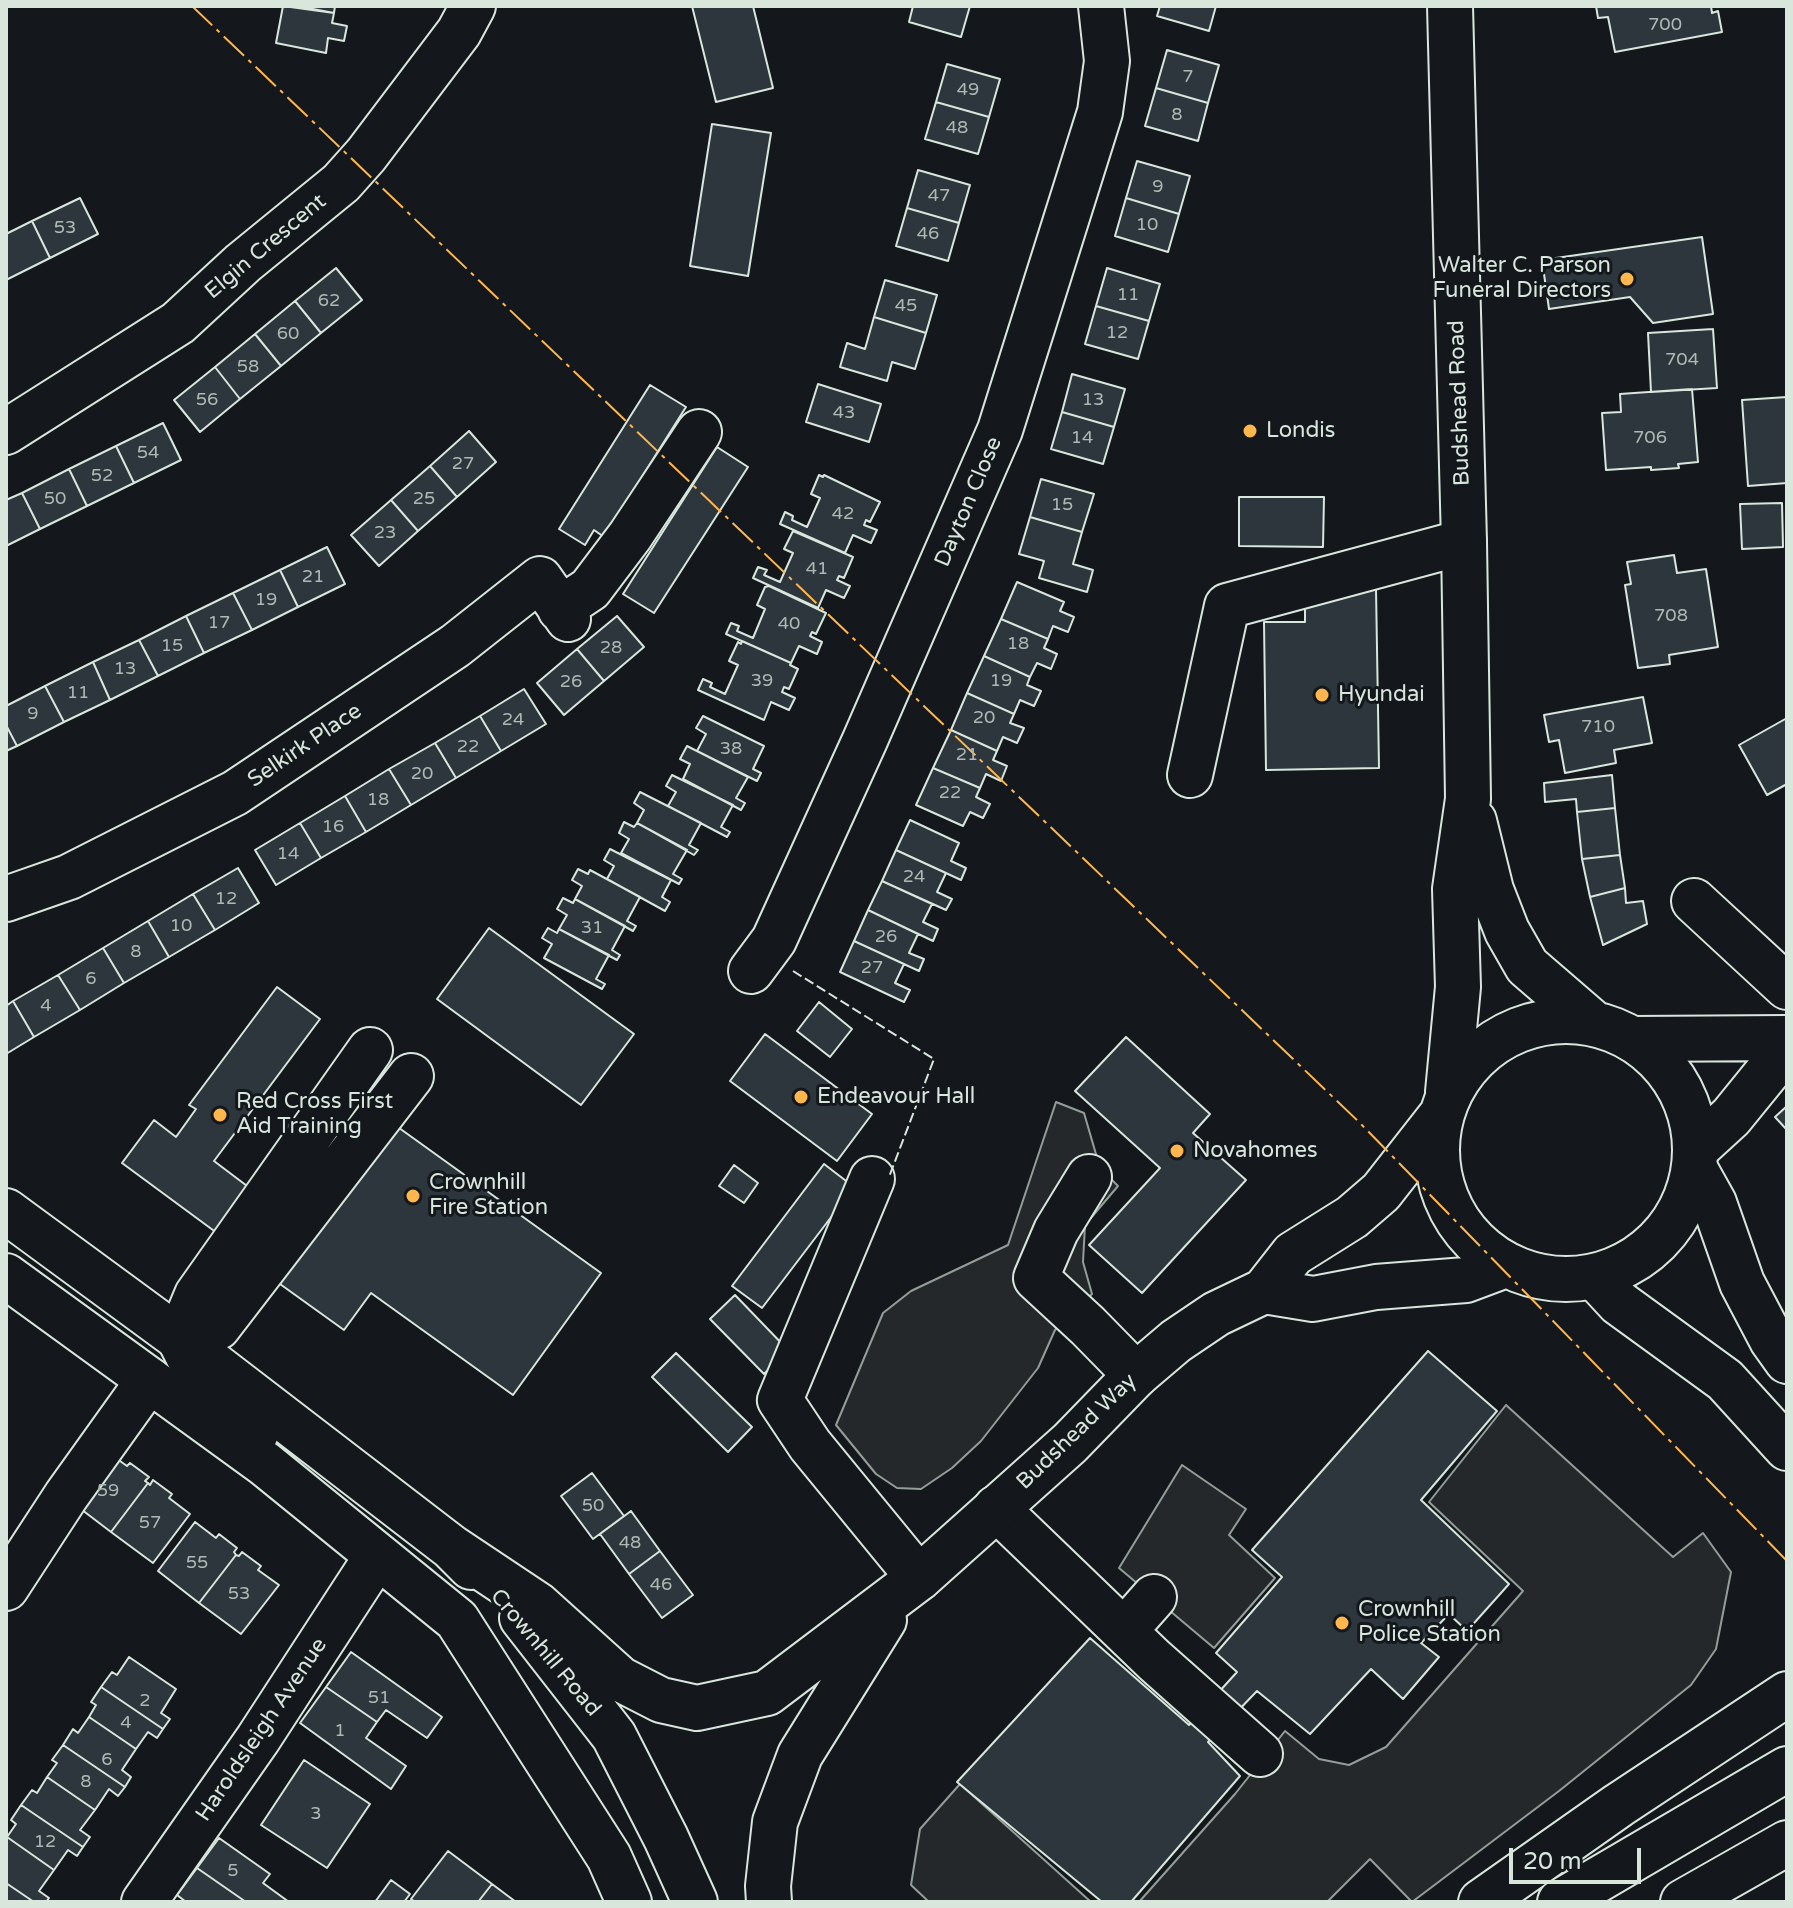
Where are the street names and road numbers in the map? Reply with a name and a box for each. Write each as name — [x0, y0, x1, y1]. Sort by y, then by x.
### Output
street label: Elgin Crescent — [200, 189, 332, 305]
street label: Budshead Road — [1444, 320, 1476, 486]
street label: Dayton Close — [930, 433, 1008, 571]
street label: Selkirk Place — [243, 698, 367, 794]
street label: Budshead Way — [1012, 1368, 1142, 1496]
street label: Crownhill Road — [484, 1584, 606, 1722]
street label: Haroldsleigh Avenue — [191, 1633, 333, 1827]

